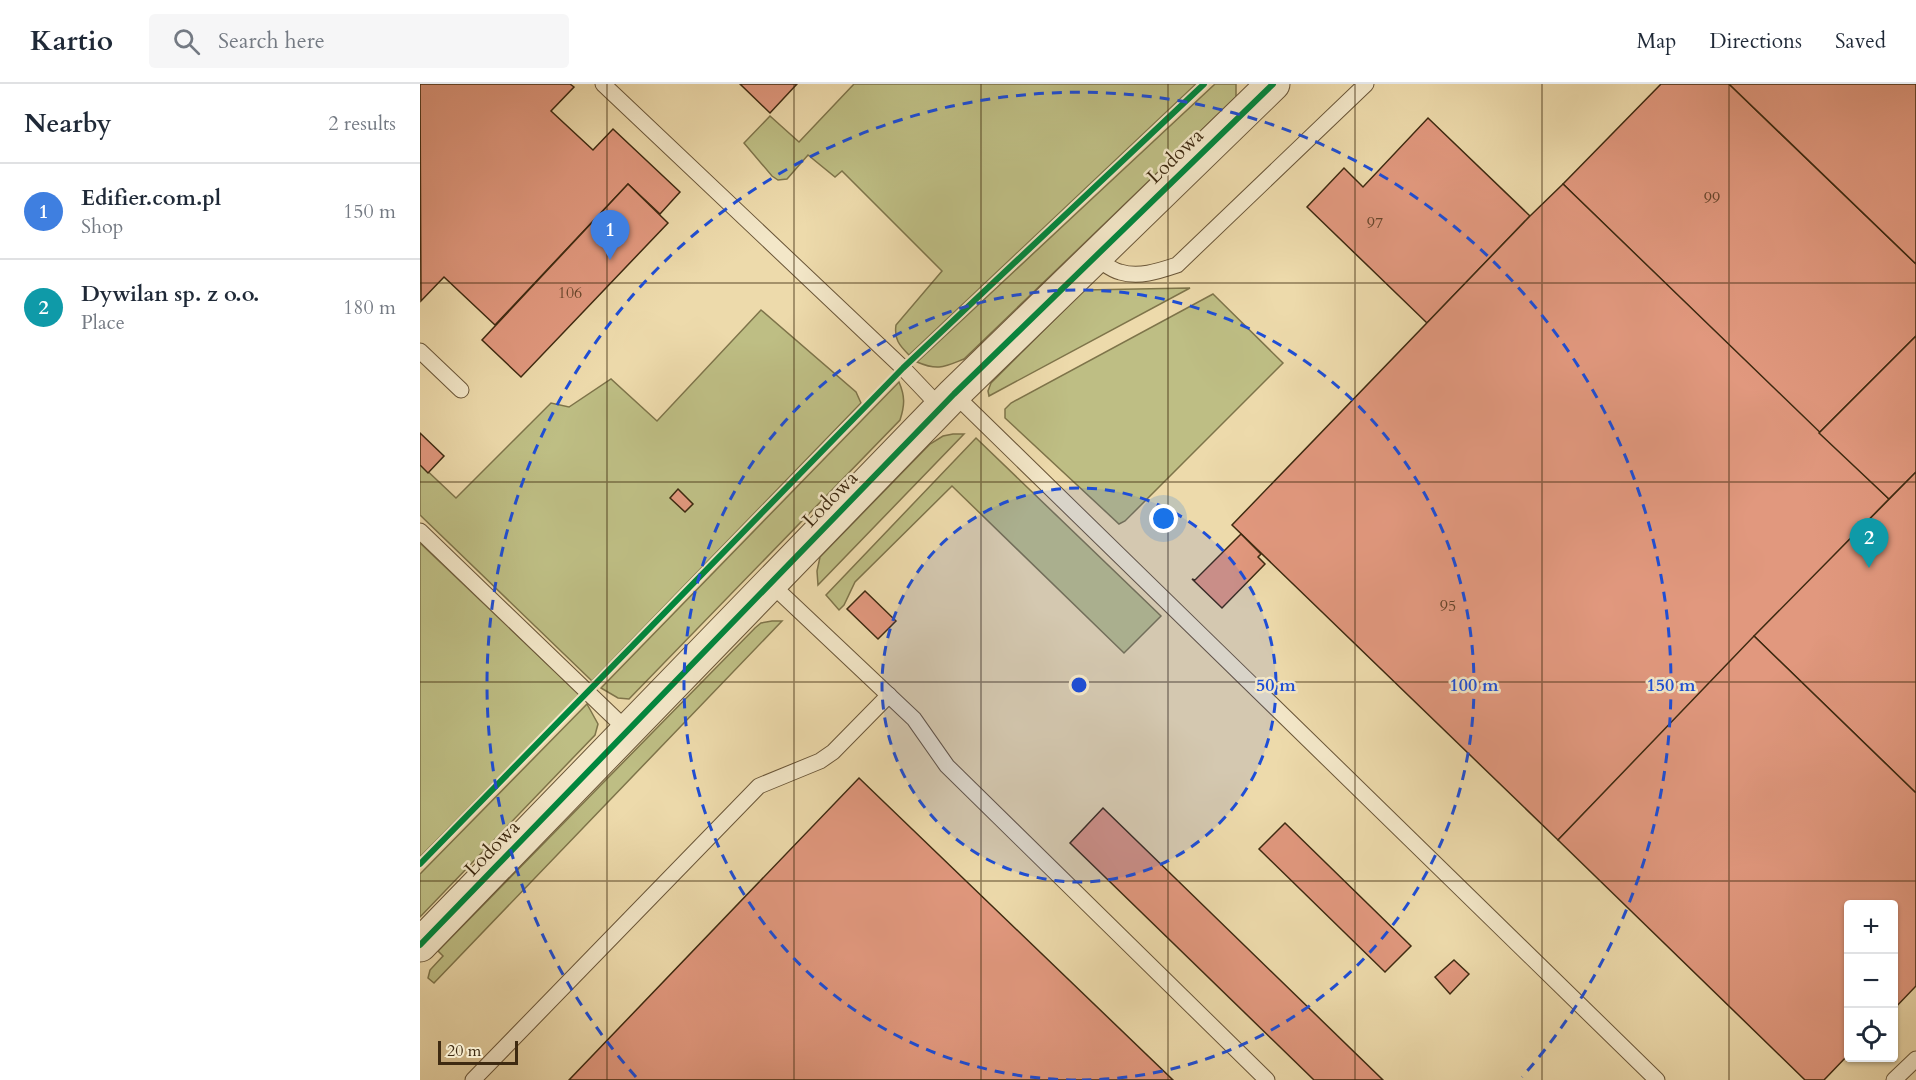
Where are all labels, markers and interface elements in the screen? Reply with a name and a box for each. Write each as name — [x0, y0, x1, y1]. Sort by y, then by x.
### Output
search box — [149, 14, 569, 68]
text: Kartio — [30, 22, 113, 60]
icon: search — [170, 25, 203, 58]
text: Search here — [218, 26, 325, 56]
text: Map — [1636, 27, 1676, 56]
text: Directions — [1709, 27, 1802, 56]
text: Saved — [1835, 27, 1886, 56]
text: Nearby — [24, 106, 112, 141]
text: 2 results — [328, 110, 396, 137]
street label: Lodowa — [1141, 122, 1209, 190]
text: Edifier.com.pl — [81, 183, 221, 213]
house number: 99 — [1704, 187, 1720, 209]
text: 1 — [38, 198, 49, 225]
text: 150 m — [343, 198, 396, 225]
pin: 1 — [590, 210, 630, 260]
house number: 97 — [1367, 212, 1383, 234]
text: Shop — [81, 213, 123, 240]
text: Dywilan sp. z o.o. — [81, 279, 259, 309]
house number: 106 — [558, 282, 582, 304]
text: 2 — [38, 294, 49, 321]
text: 180 m — [343, 294, 396, 321]
text: Place — [81, 309, 125, 336]
street label: Lodowa — [796, 465, 864, 533]
your location — [1149, 504, 1178, 533]
pin: 2 — [1850, 518, 1888, 568]
house number: 95 — [1440, 595, 1456, 617]
text: 50 m — [1256, 673, 1296, 698]
text: 100 m — [1449, 673, 1499, 698]
text: 150 m — [1646, 673, 1696, 698]
centre of rings — [1069, 675, 1089, 695]
street label: Lodowa — [458, 814, 526, 882]
map controls — [1844, 900, 1898, 1062]
button: + — [1844, 900, 1898, 954]
button: − — [1844, 954, 1898, 1008]
button: locate — [1844, 1008, 1898, 1062]
scale bar — [438, 1038, 518, 1066]
text: 20 m — [447, 1040, 481, 1062]

